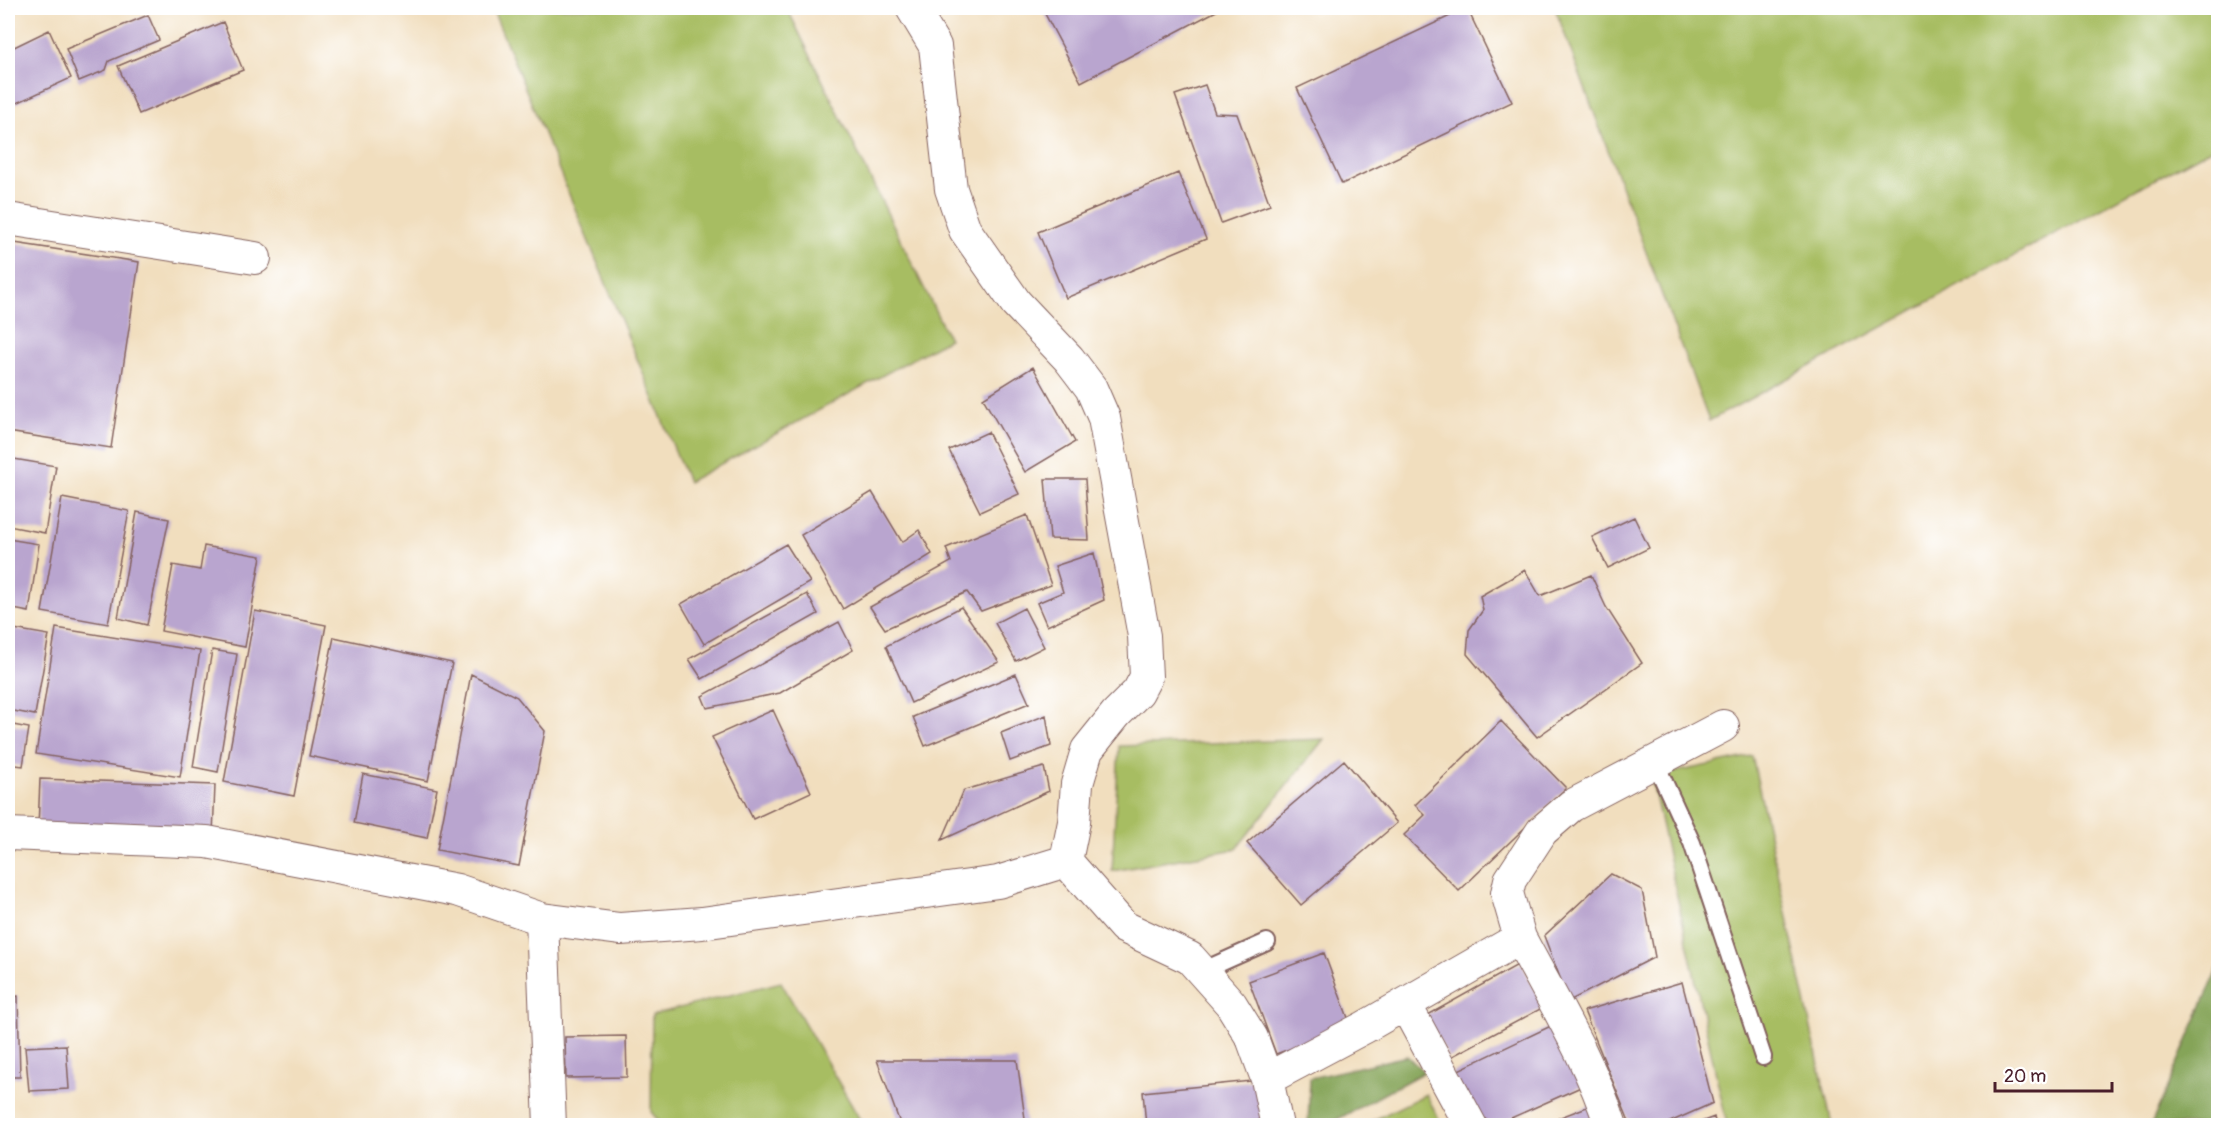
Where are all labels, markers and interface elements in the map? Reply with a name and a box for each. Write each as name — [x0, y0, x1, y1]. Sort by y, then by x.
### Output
scale bar — [1995, 1055, 2112, 1093]
text: 20 m — [2004, 1065, 2046, 1088]

